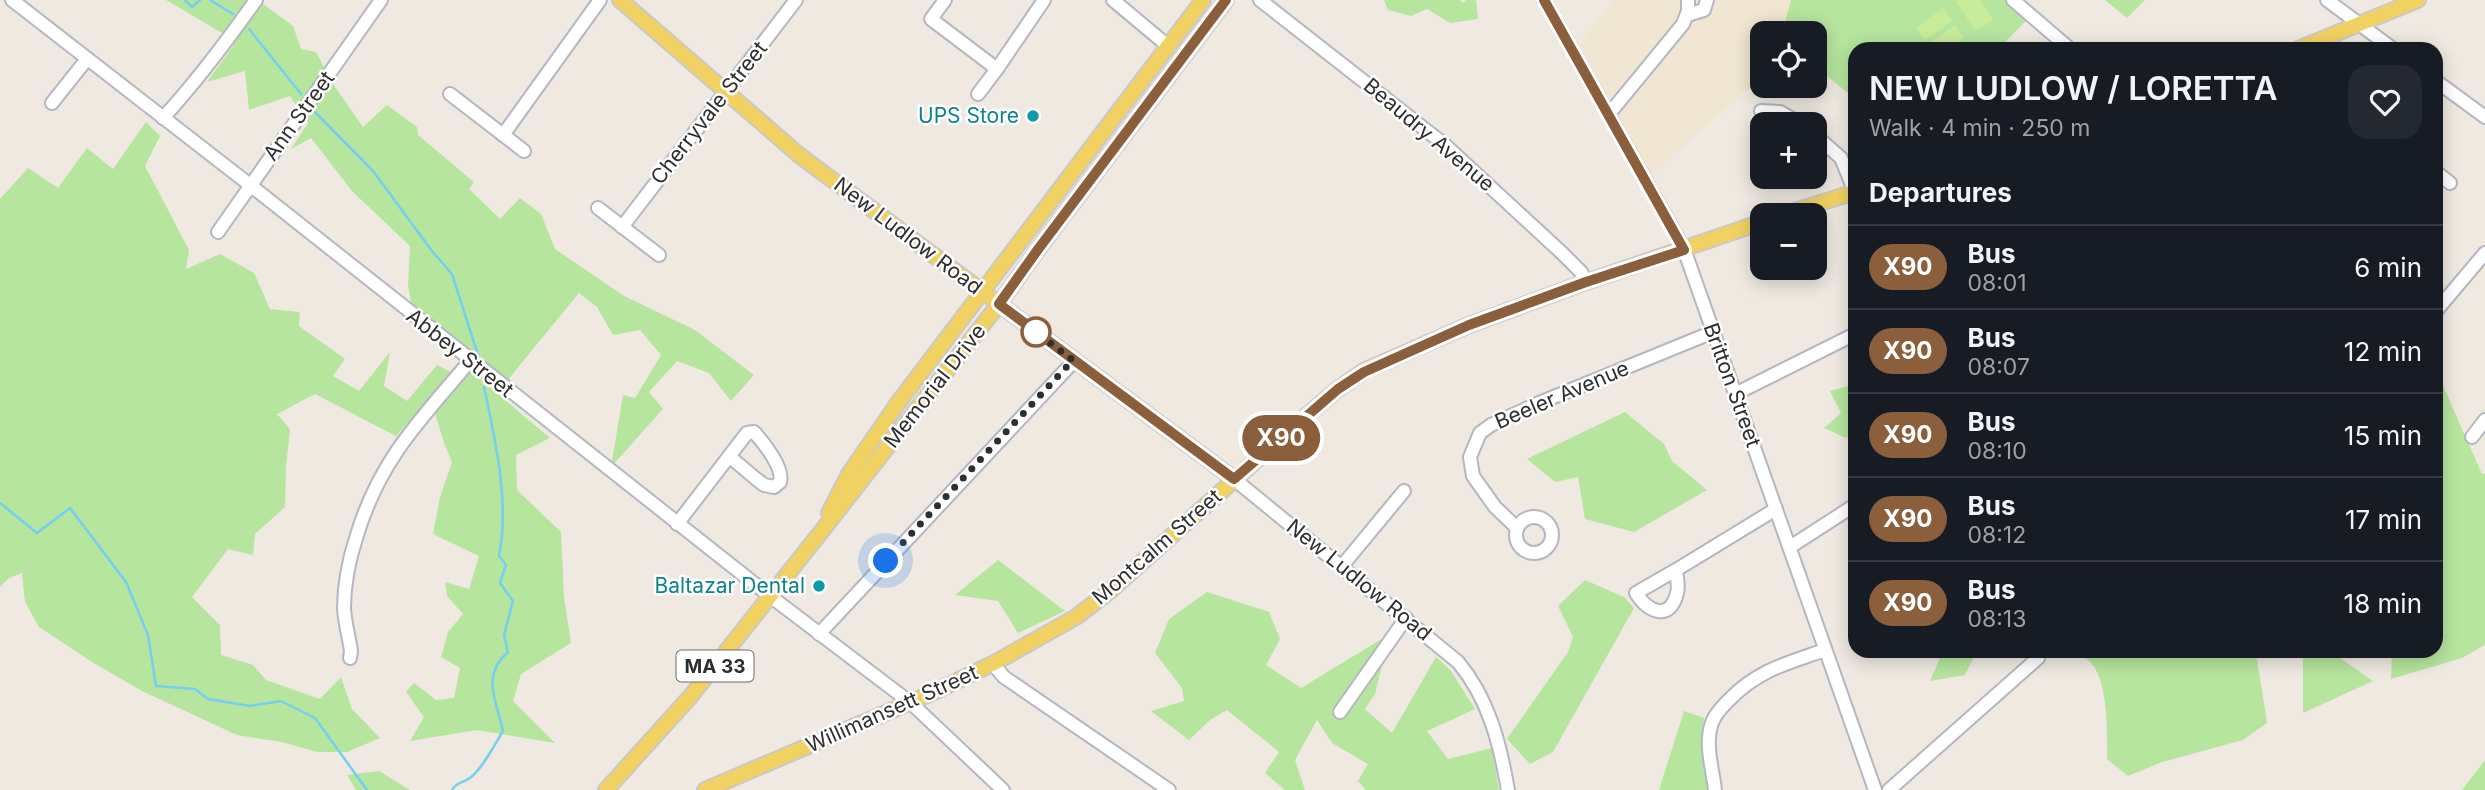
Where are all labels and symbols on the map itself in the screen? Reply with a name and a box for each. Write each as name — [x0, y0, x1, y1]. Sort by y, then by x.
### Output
street label: Cherryvale Street — [645, 36, 772, 189]
street label: Ann Street — [258, 66, 339, 165]
street label: Beaudry Avenue — [1359, 73, 1500, 197]
place label: UPS Store — [918, 103, 1019, 128]
marker: UPS Store — [1025, 108, 1041, 124]
street label: New Ludlow Road — [829, 172, 987, 299]
street label: Abbey Street — [402, 303, 519, 402]
unlabelled marker — [1021, 317, 1051, 347]
street label: Memorial Drive — [878, 319, 991, 453]
street label: Britton Street — [1698, 319, 1767, 450]
street label: Beeler Avenue — [1491, 355, 1633, 434]
line badge: X90 — [1241, 415, 1321, 461]
street label: Montcalm Street — [1087, 484, 1227, 610]
street label: New Ludlow Road — [1282, 514, 1437, 646]
your location — [868, 543, 903, 578]
place label: Baltazar Dental — [654, 573, 805, 598]
marker: Baltazar Dental — [811, 578, 827, 594]
road number: MA 33 — [676, 650, 754, 681]
street label: Willimansett Street — [802, 659, 982, 758]

